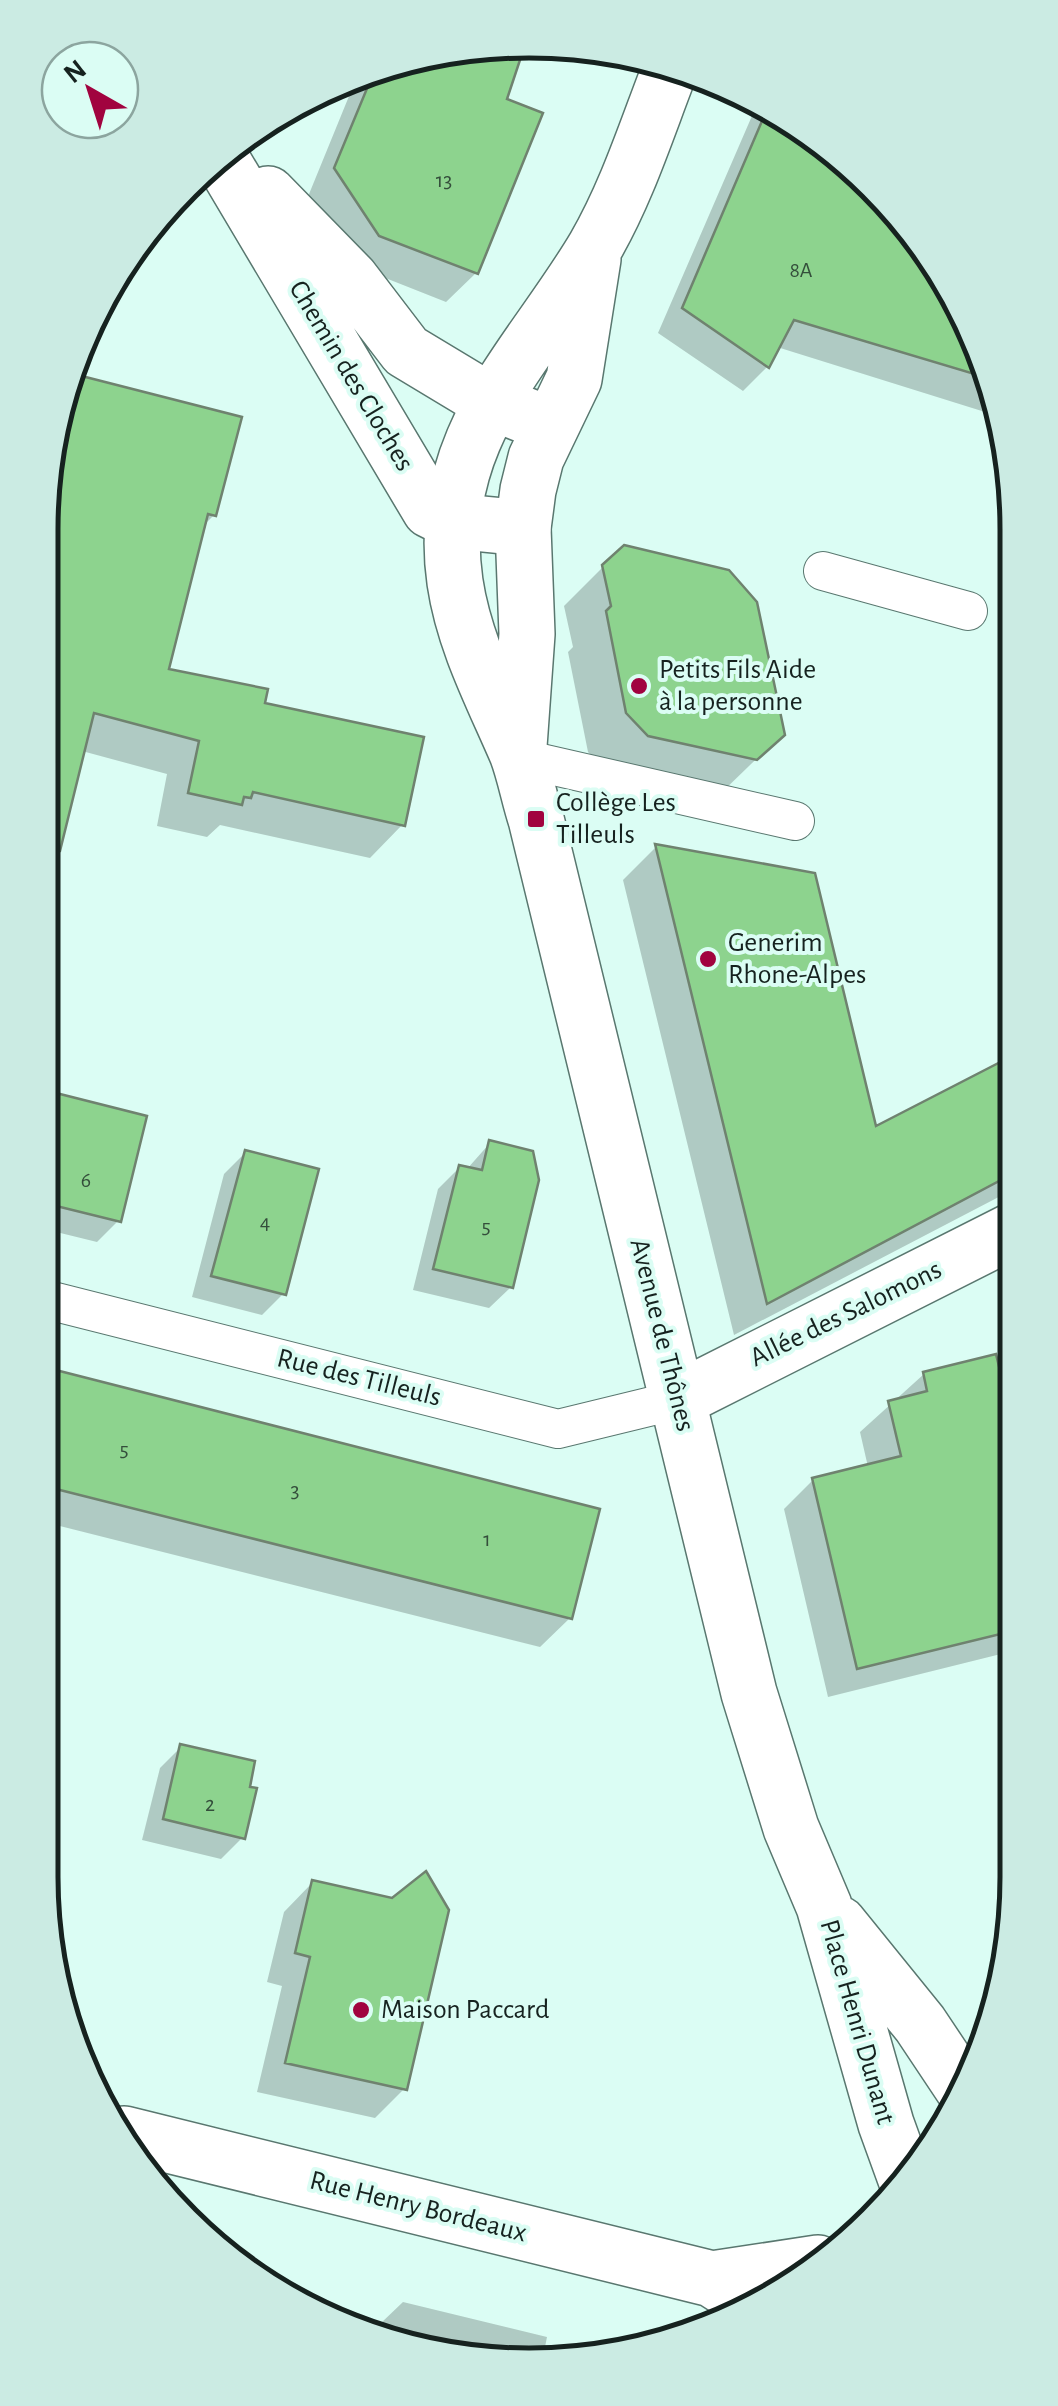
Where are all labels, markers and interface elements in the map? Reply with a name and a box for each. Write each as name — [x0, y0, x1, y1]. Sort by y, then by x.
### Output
north arrow — [40, 40, 140, 140]
text: N — [59, 55, 92, 89]
house number: 13 — [436, 169, 452, 191]
house number: 8A — [789, 259, 813, 281]
street label: Chemin des Cloches — [283, 276, 419, 476]
place label: Petits Fils Aide à la personne — [659, 656, 816, 716]
marker: Petits Fils Aide à la personne — [628, 675, 650, 697]
place label: Collège Les Tilleuls — [556, 789, 676, 849]
marker: Collège Les Tilleuls — [525, 808, 547, 830]
place label: Generim Rhone-Alpes — [728, 929, 866, 989]
marker: Generim Rhone-Alpes — [697, 948, 719, 970]
house number: 6 — [81, 1169, 91, 1191]
house number: 4 — [260, 1211, 270, 1233]
house number: 5 — [481, 1215, 491, 1237]
street label: Avenue de Thônes — [625, 1236, 699, 1434]
street label: Allée des Salomons — [746, 1255, 946, 1373]
street label: Rue des Tilleuls — [274, 1344, 444, 1412]
house number: 5 — [119, 1438, 129, 1460]
house number: 3 — [290, 1479, 300, 1501]
house number: 1 — [483, 1528, 491, 1550]
house number: 2 — [205, 1793, 215, 1815]
street label: Place Henri Dunant — [814, 1917, 900, 2128]
place label: Maison Paccard — [381, 1996, 550, 2024]
marker: Maison Paccard — [350, 1999, 372, 2021]
street label: Rue Henry Bordeaux — [307, 2167, 529, 2247]

